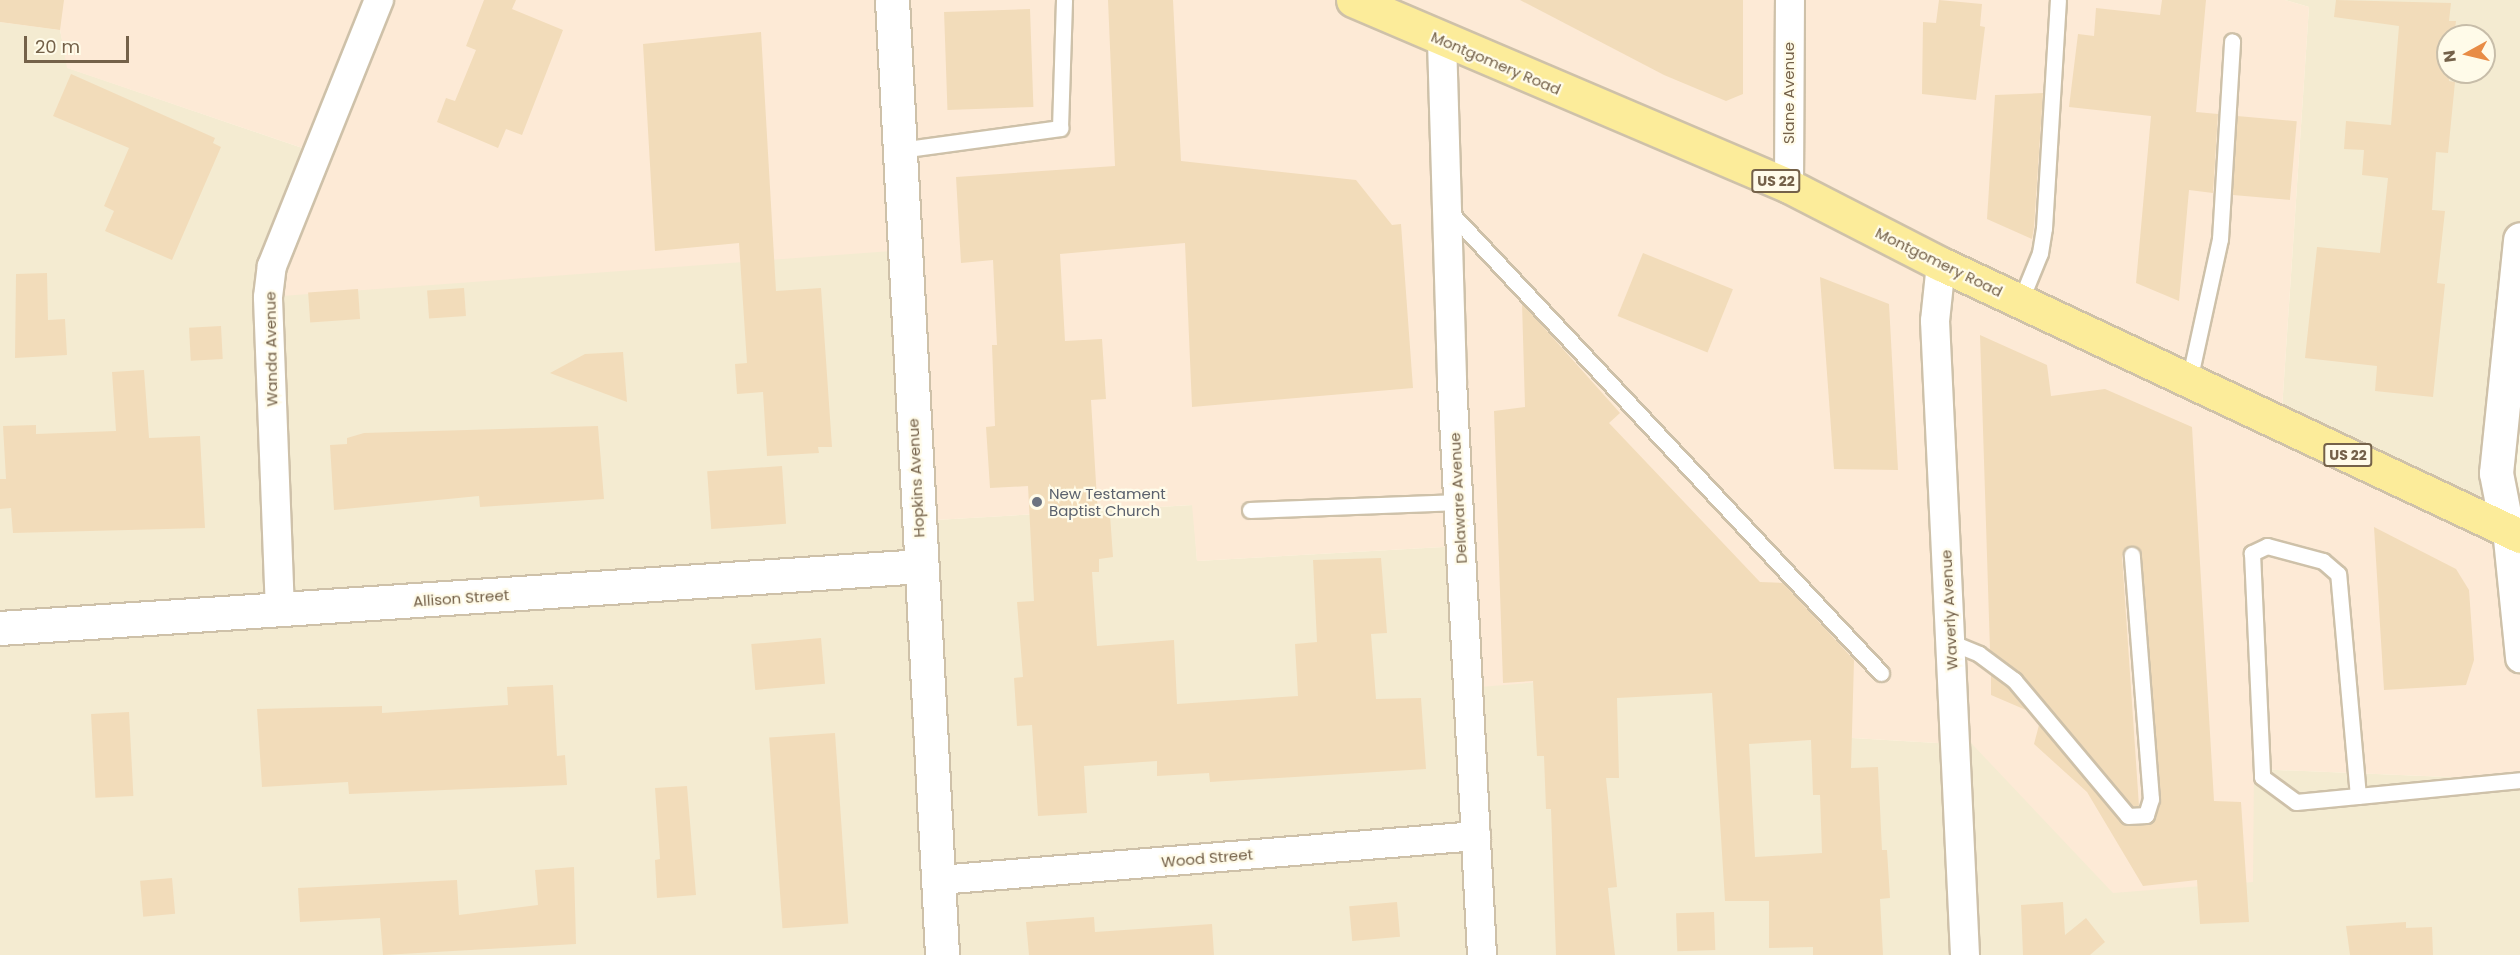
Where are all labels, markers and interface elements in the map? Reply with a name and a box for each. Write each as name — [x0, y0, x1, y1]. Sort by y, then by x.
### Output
scale bar — [27, 24, 132, 62]
north arrow — [2436, 24, 2496, 84]
street label: Montgomery Road — [1428, 28, 1564, 98]
text: 20 m — [35, 34, 80, 59]
street label: Slane Avenue — [1780, 42, 1798, 144]
text: N — [2437, 49, 2462, 64]
road number: US 22 — [1750, 170, 1802, 192]
street label: Montgomery Road — [1873, 223, 2005, 301]
street label: Wanda Avenue — [261, 291, 281, 407]
street label: Hopkins Avenue — [904, 418, 928, 538]
street label: Delaware Avenue — [1446, 432, 1470, 564]
road number: US 22 — [2322, 444, 2374, 466]
place label: New Testament Baptist Church — [1049, 484, 1166, 519]
marker: New Testament Baptist Church — [1030, 495, 1044, 509]
street label: Waverly Avenue — [1937, 549, 1961, 671]
street label: Allison Street — [412, 586, 510, 610]
street label: Wood Street — [1160, 845, 1254, 871]

